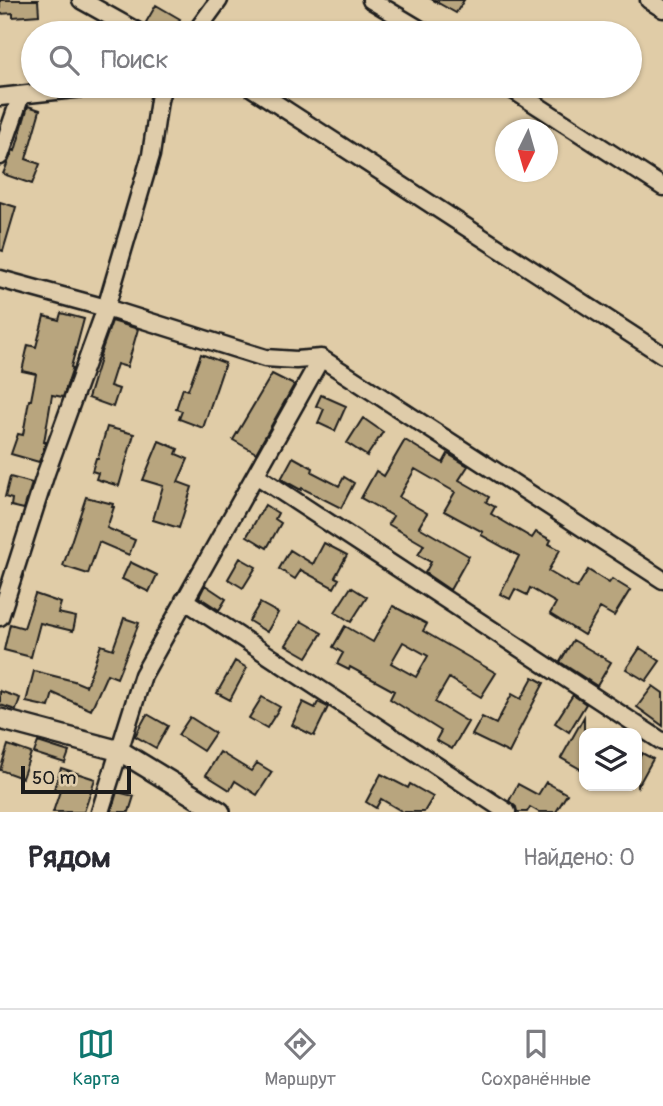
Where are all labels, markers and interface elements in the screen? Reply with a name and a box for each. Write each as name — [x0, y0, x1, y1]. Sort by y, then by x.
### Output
search box — [21, 21, 642, 98]
icon: search — [45, 41, 83, 79]
text: Поиск — [101, 44, 169, 76]
north arrow — [495, 119, 558, 182]
map controls — [579, 728, 642, 791]
button: layers — [579, 728, 642, 791]
scale bar — [21, 763, 131, 795]
text: 50 m — [32, 766, 76, 790]
text: Рядом — [28, 839, 111, 876]
text: Найдено: 0 — [523, 843, 635, 872]
tab: Карта — [72, 1025, 120, 1091]
tab: Маршрут — [265, 1025, 336, 1091]
tab: Сохранённые — [481, 1025, 591, 1091]

